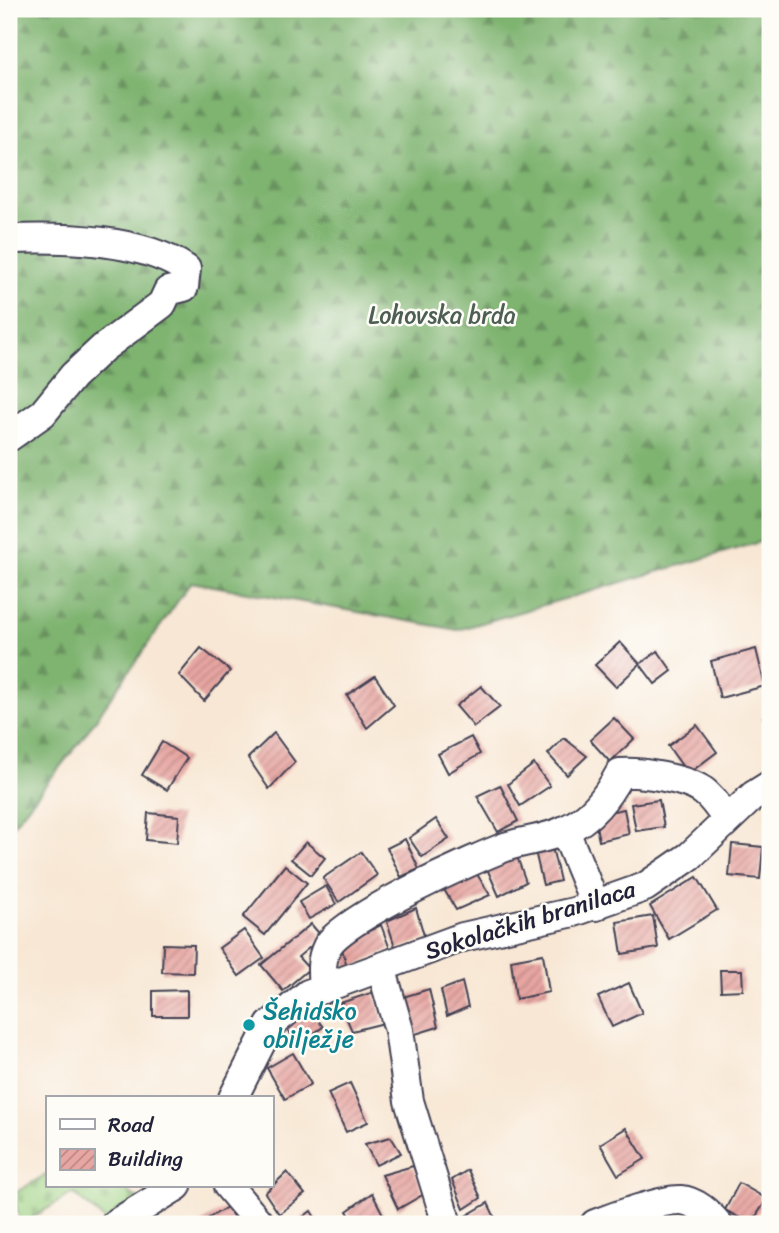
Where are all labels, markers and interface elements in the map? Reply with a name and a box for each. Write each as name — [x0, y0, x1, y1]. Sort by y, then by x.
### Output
park label: Lohovska brda — [368, 294, 516, 336]
street label: Sokolačkih branilaca — [419, 868, 641, 972]
place label: Šehidsko obilježje — [263, 990, 357, 1060]
marker: Šehidsko obilježje — [241, 1017, 257, 1033]
legend — [46, 1096, 273, 1188]
text: Road — [108, 1106, 155, 1144]
text: Building — [108, 1140, 184, 1178]

